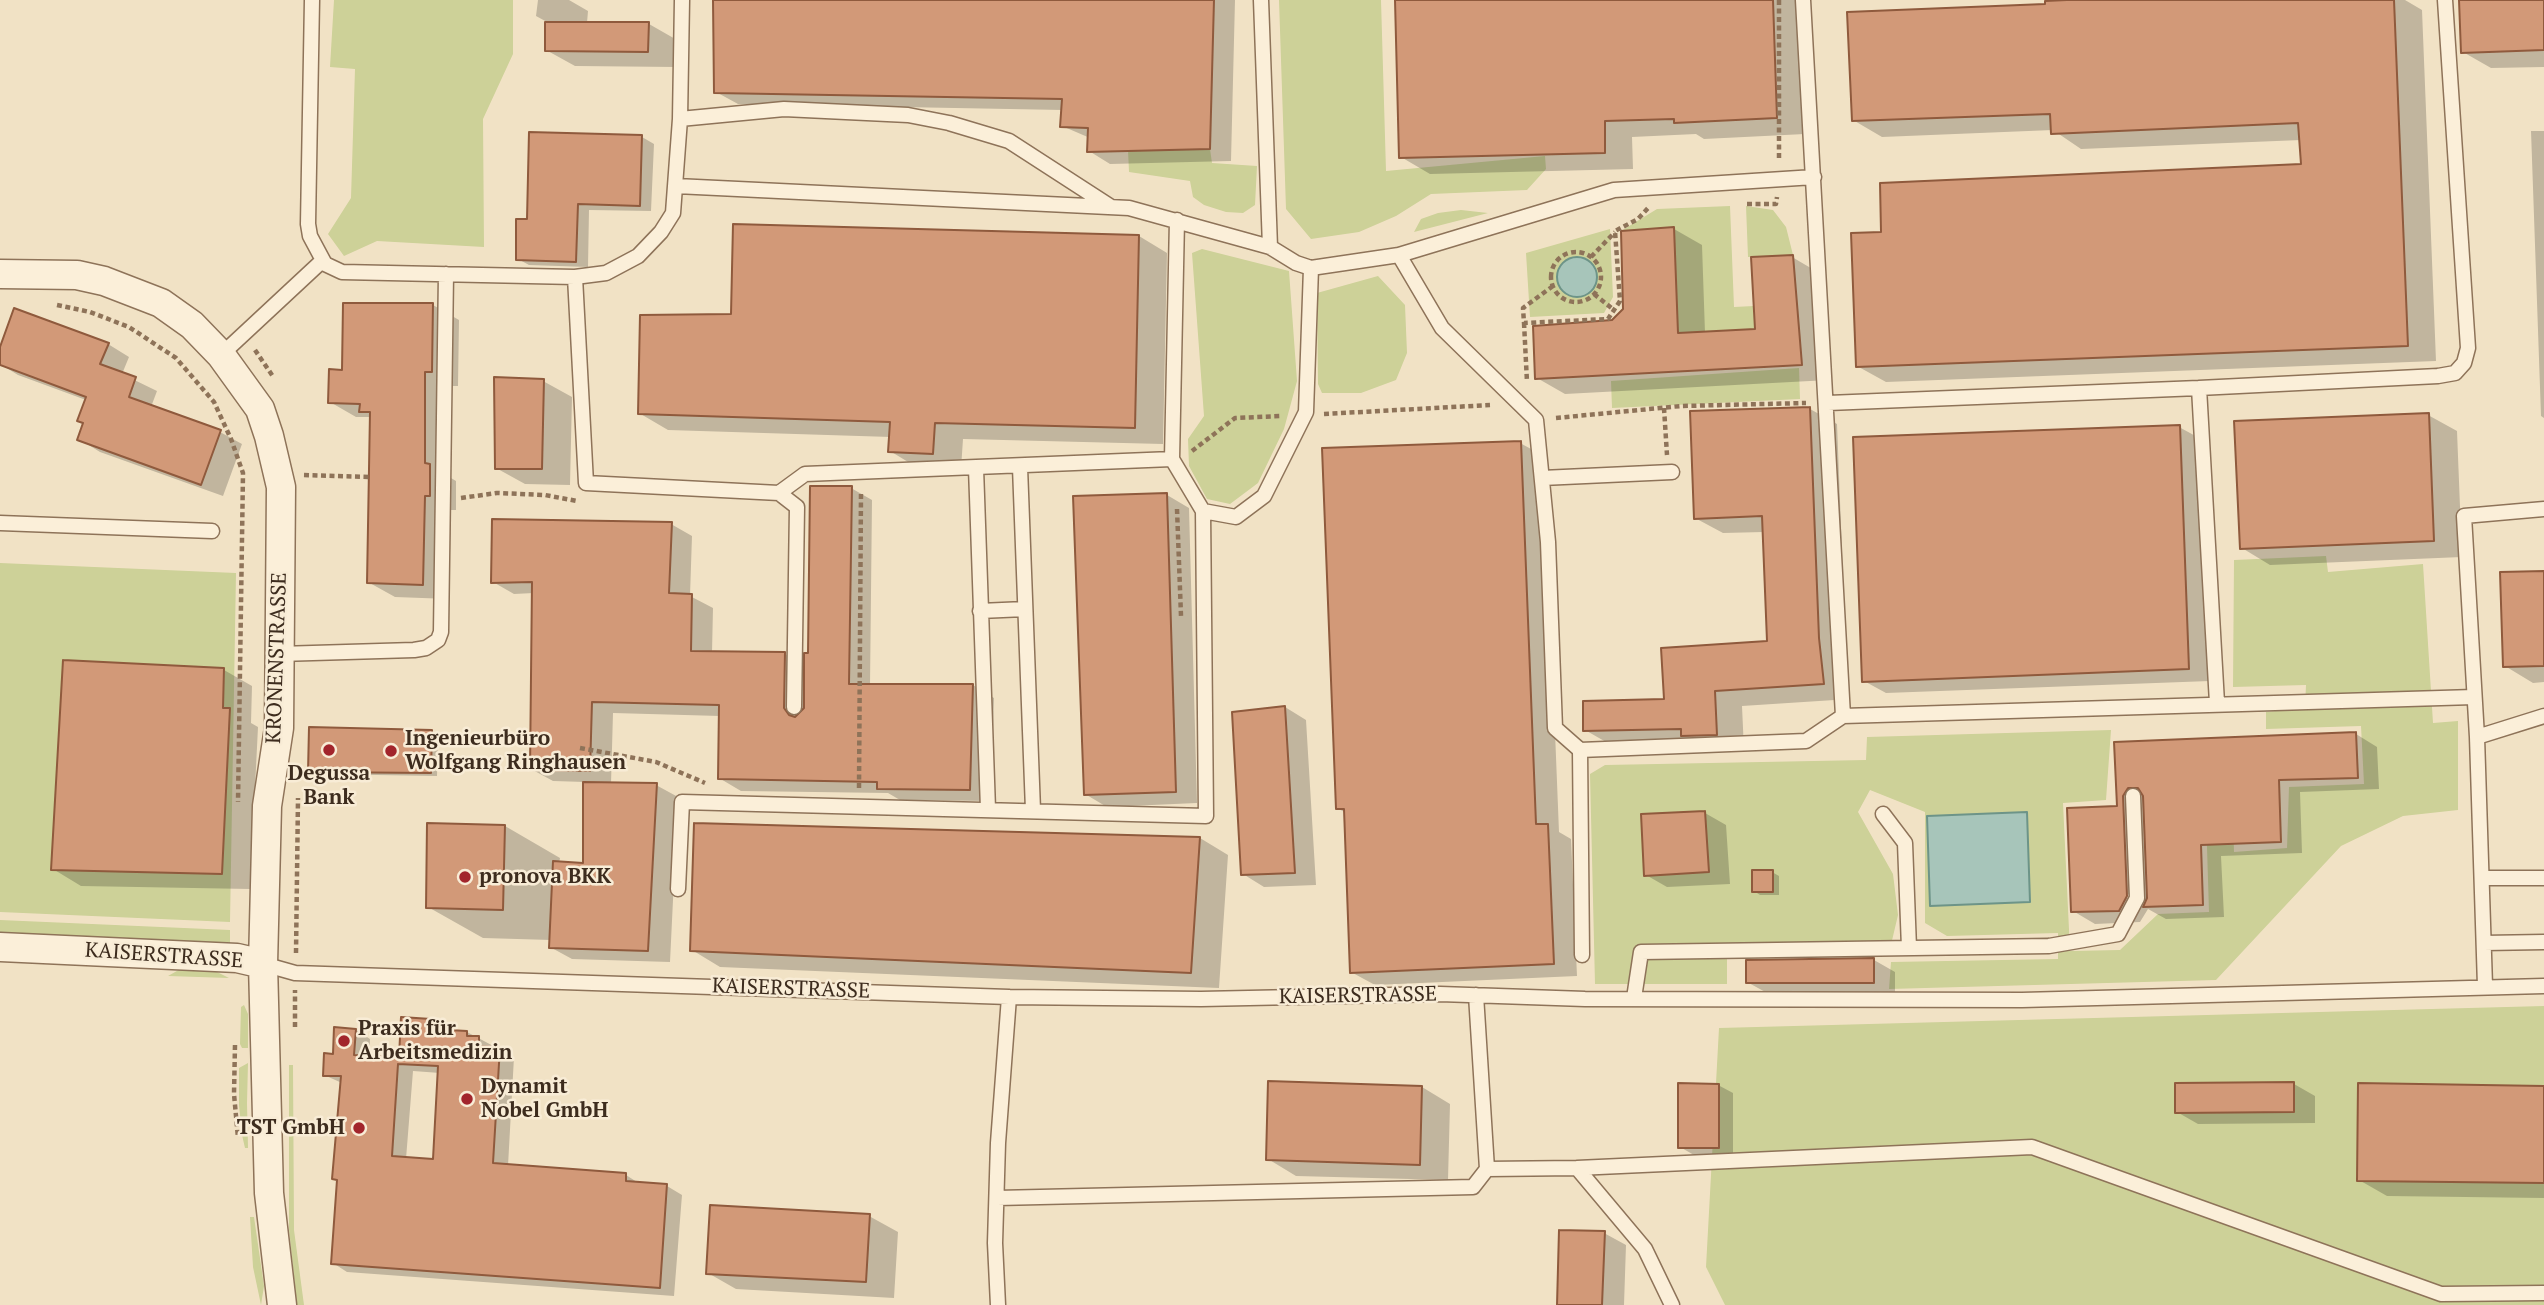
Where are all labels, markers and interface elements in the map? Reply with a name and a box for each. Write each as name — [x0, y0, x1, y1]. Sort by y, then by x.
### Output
street label: KRONENSTRASSE — [261, 572, 293, 744]
place label: Ingenieurbüro Wolfgang Ringhausen — [405, 726, 626, 776]
marker: Degussa Bank — [321, 742, 337, 758]
marker: Ingenieurbüro Wolfgang Ringhausen — [383, 743, 399, 759]
place label: Degussa Bank — [288, 761, 370, 811]
place label: pronova BKK — [479, 864, 611, 890]
marker: pronova BKK — [457, 869, 473, 885]
street label: KAISERSTRASSE — [84, 938, 244, 974]
street label: KAISERSTRASSE — [711, 974, 871, 1004]
street label: KAISERSTRASSE — [1279, 982, 1437, 1010]
place label: Praxis für Arbeitsmedizin — [358, 1016, 512, 1066]
marker: Praxis für Arbeitsmedizin — [336, 1033, 352, 1049]
place label: Dynamit Nobel GmbH — [481, 1074, 608, 1124]
marker: Dynamit Nobel GmbH — [459, 1091, 475, 1107]
place label: TST GmbH — [237, 1115, 345, 1141]
marker: TST GmbH — [351, 1120, 367, 1136]

